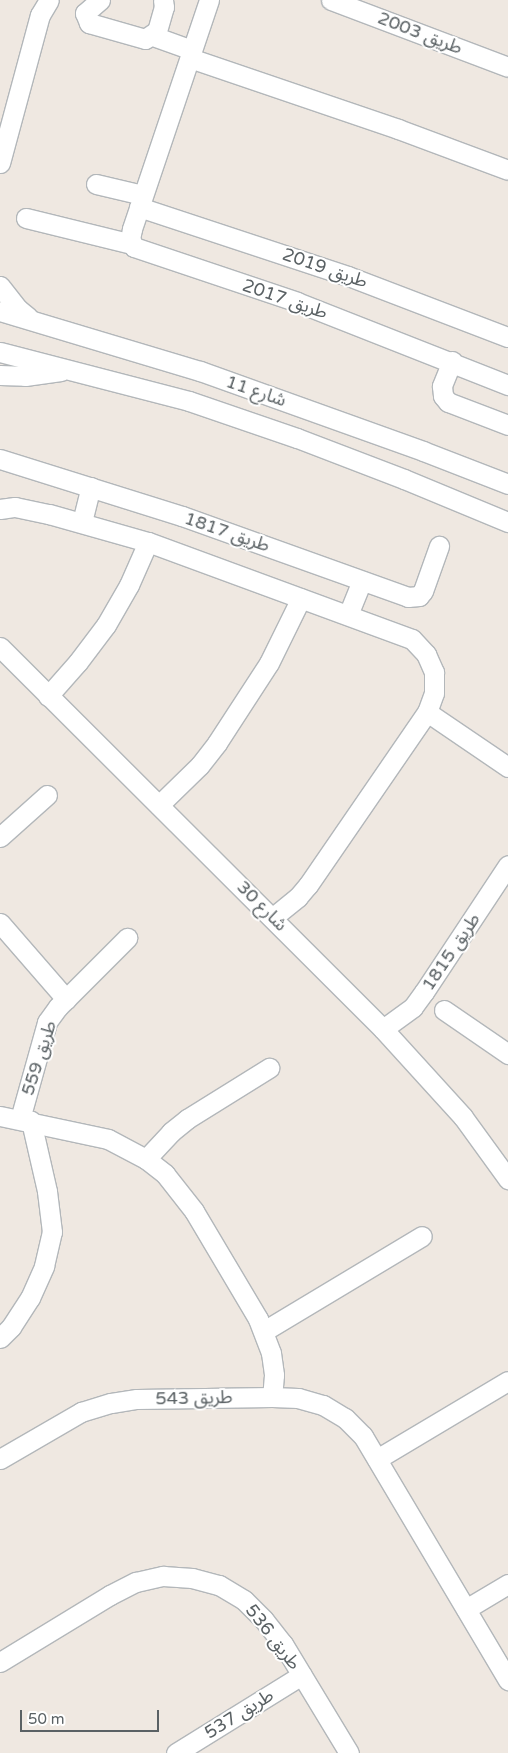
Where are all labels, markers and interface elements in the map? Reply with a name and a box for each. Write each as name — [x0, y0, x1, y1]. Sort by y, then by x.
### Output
street label: طريق 2003 — [375, 7, 465, 59]
street label: طريق 2019 — [280, 243, 370, 293]
street label: طريق 2017 — [240, 274, 330, 324]
street label: شارع 11 — [223, 371, 289, 411]
street label: طريق 1817 — [182, 507, 272, 557]
street label: شارع 30 — [232, 876, 292, 936]
street label: طريق 1815 — [417, 909, 485, 995]
street label: طريق 559 — [17, 1018, 61, 1098]
street label: طريق 543 — [155, 1387, 233, 1409]
street label: طريق 536 — [241, 1600, 305, 1674]
street label: طريق 537 — [201, 1684, 277, 1744]
scale bar — [22, 1700, 161, 1732]
text: 50 m — [28, 1710, 65, 1728]

